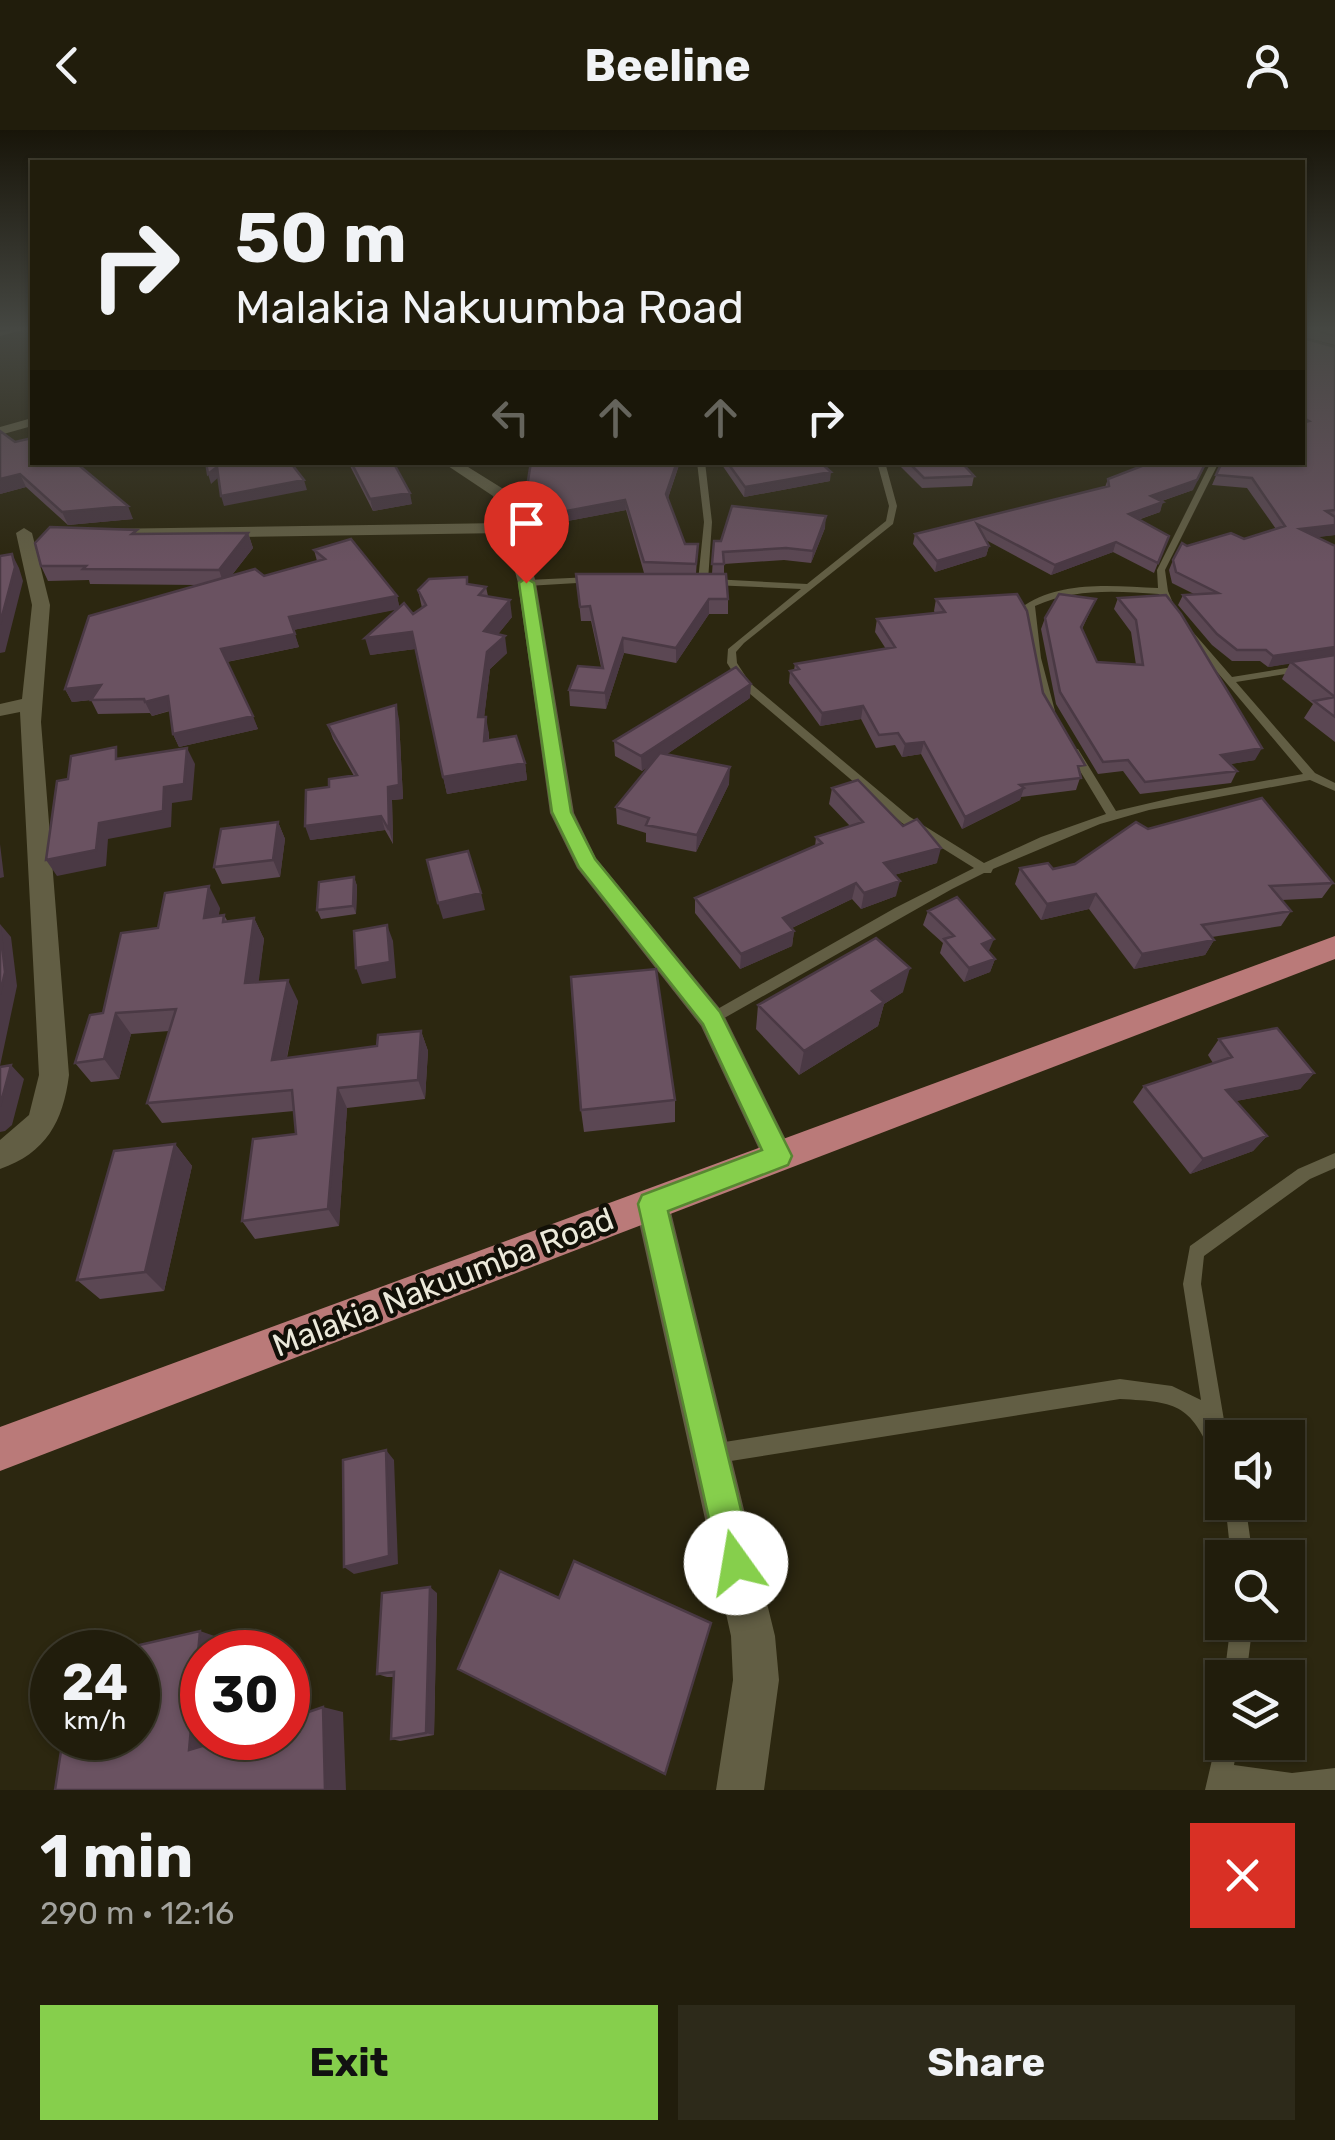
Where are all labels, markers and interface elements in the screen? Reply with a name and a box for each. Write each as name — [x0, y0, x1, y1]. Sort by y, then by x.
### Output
icon: back — [40, 38, 95, 93]
icon: person — [1240, 38, 1295, 93]
text: Beeline — [584, 39, 751, 92]
text: 50 m — [235, 197, 407, 280]
icon: right — [70, 200, 200, 330]
text: Malakia Nakuumba Road — [235, 281, 744, 334]
icon: left — [483, 390, 538, 445]
icon: ahead — [588, 390, 643, 445]
icon: ahead — [693, 390, 748, 445]
icon: right — [798, 390, 853, 445]
pin — [484, 481, 569, 584]
icon: arrive — [499, 496, 554, 551]
street label: Malakia Nakuumba Road — [267, 1199, 619, 1365]
map controls — [1205, 1420, 1305, 1760]
button: sound — [1205, 1420, 1305, 1520]
position arrow — [684, 1511, 788, 1615]
button: search — [1205, 1540, 1305, 1640]
speed limit sign: 30 — [180, 1630, 310, 1760]
text: 24 — [62, 1653, 128, 1713]
button: layers — [1205, 1660, 1305, 1760]
text: km/h — [64, 1706, 126, 1735]
text: 1 min — [40, 1821, 193, 1892]
button: close — [1190, 1823, 1295, 1928]
text: 290 m · 12:16 — [40, 1894, 234, 1932]
button: Exit — [40, 2005, 658, 2120]
button: Share — [678, 2005, 1295, 2120]

